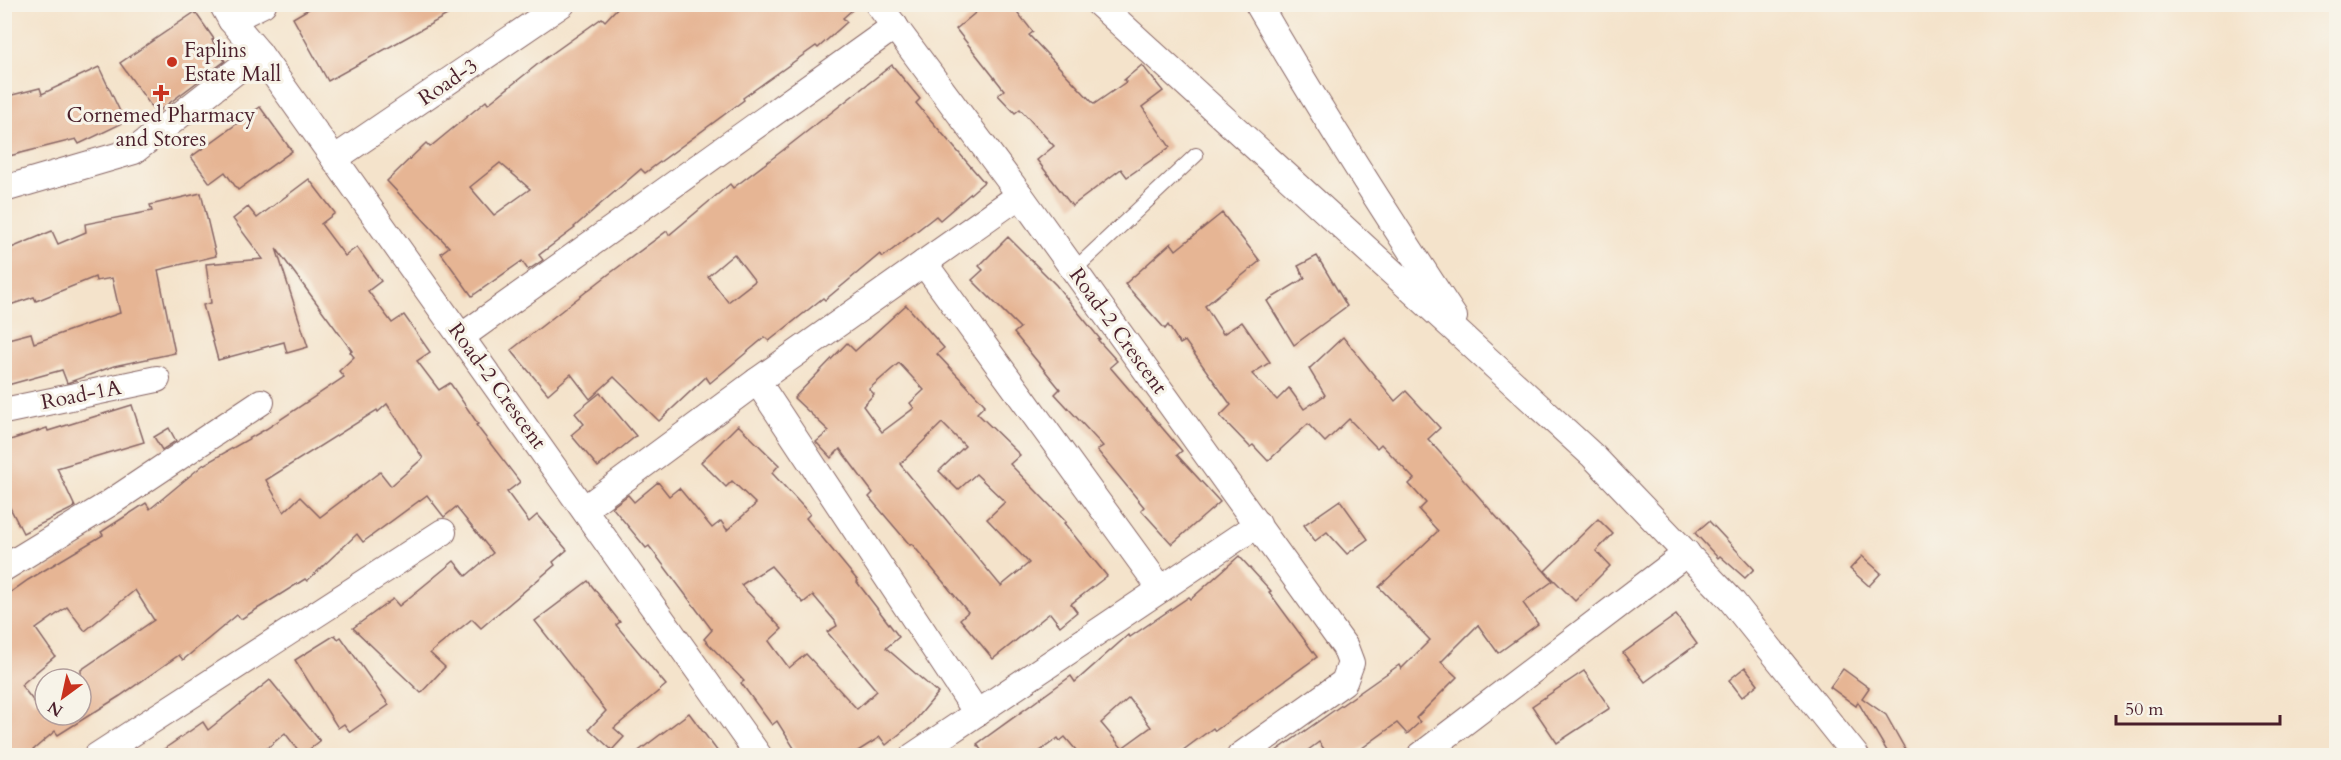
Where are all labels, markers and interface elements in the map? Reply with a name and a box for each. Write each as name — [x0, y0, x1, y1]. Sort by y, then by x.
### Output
place label: Faplins Estate Mall — [184, 36, 281, 89]
street label: Road-3 — [412, 51, 484, 113]
marker: Faplins Estate Mall — [165, 55, 179, 69]
marker: Cornemed Pharmacy and Stores — [154, 86, 168, 100]
place label: Cornemed Pharmacy and Stores — [67, 101, 255, 154]
street label: Road-2 Crescent — [1062, 262, 1174, 400]
street label: Road-2 Crescent — [441, 317, 553, 455]
street label: Road-1A — [38, 373, 124, 417]
north arrow — [33, 667, 93, 727]
scale bar — [2116, 688, 2280, 726]
text: N — [43, 696, 67, 722]
text: 50 m — [2125, 697, 2164, 722]

